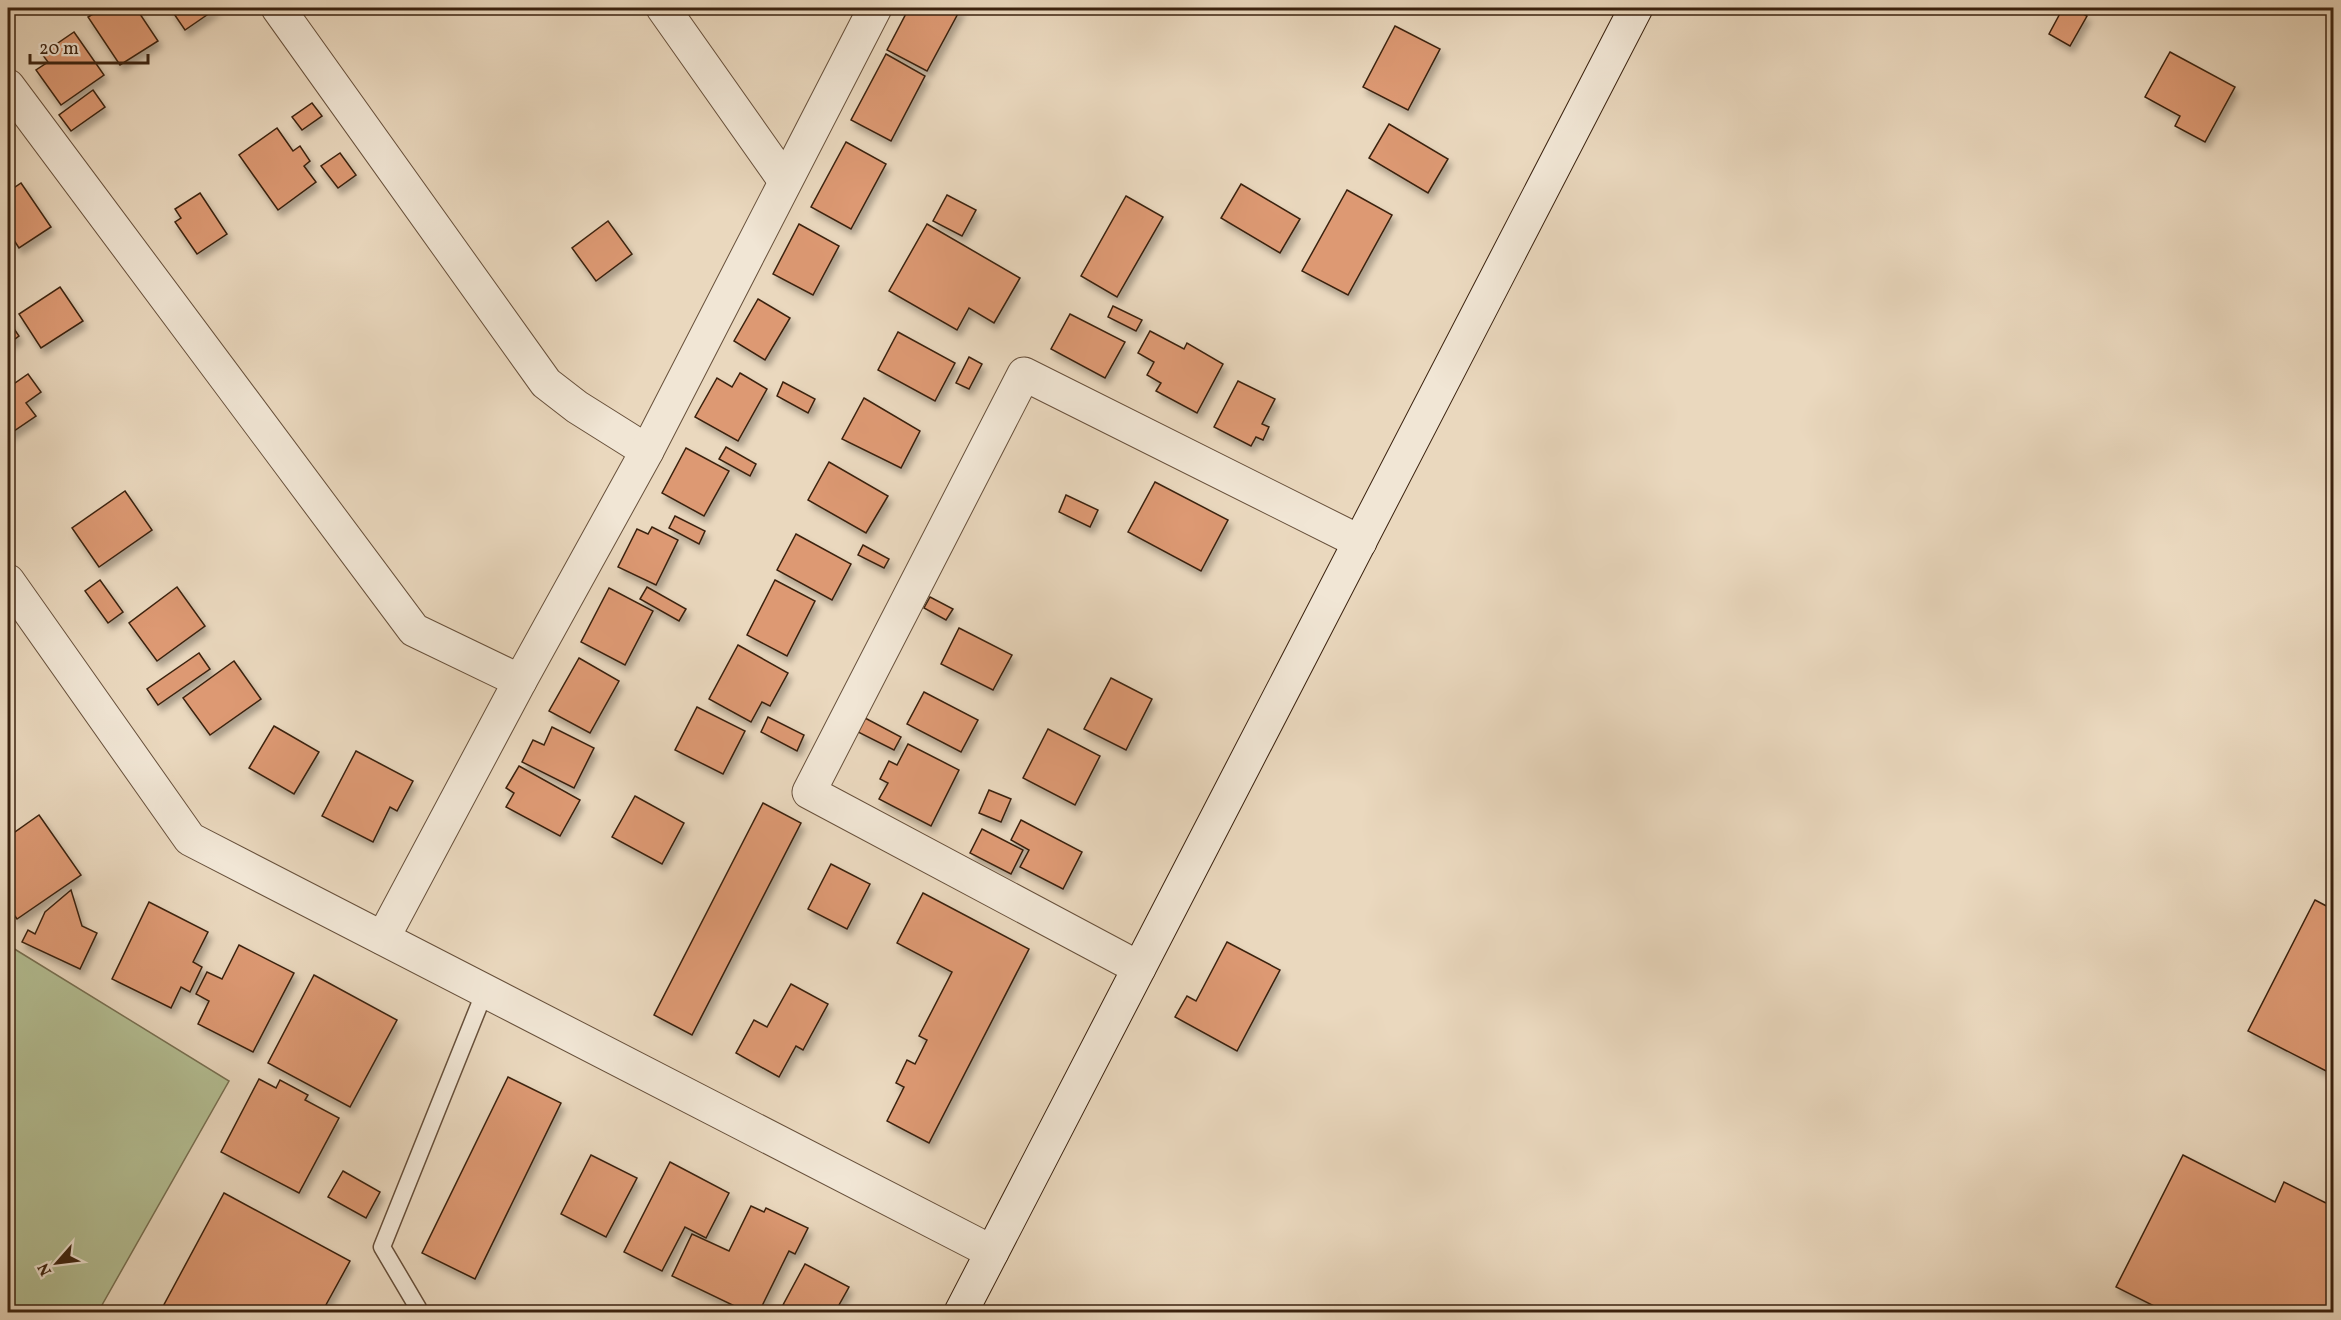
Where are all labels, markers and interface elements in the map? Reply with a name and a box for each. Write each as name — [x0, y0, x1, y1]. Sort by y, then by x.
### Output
scale bar — [30, 27, 148, 65]
text: 20 m — [39, 37, 79, 62]
north arrow — [27, 1233, 87, 1293]
text: N — [33, 1258, 58, 1279]

